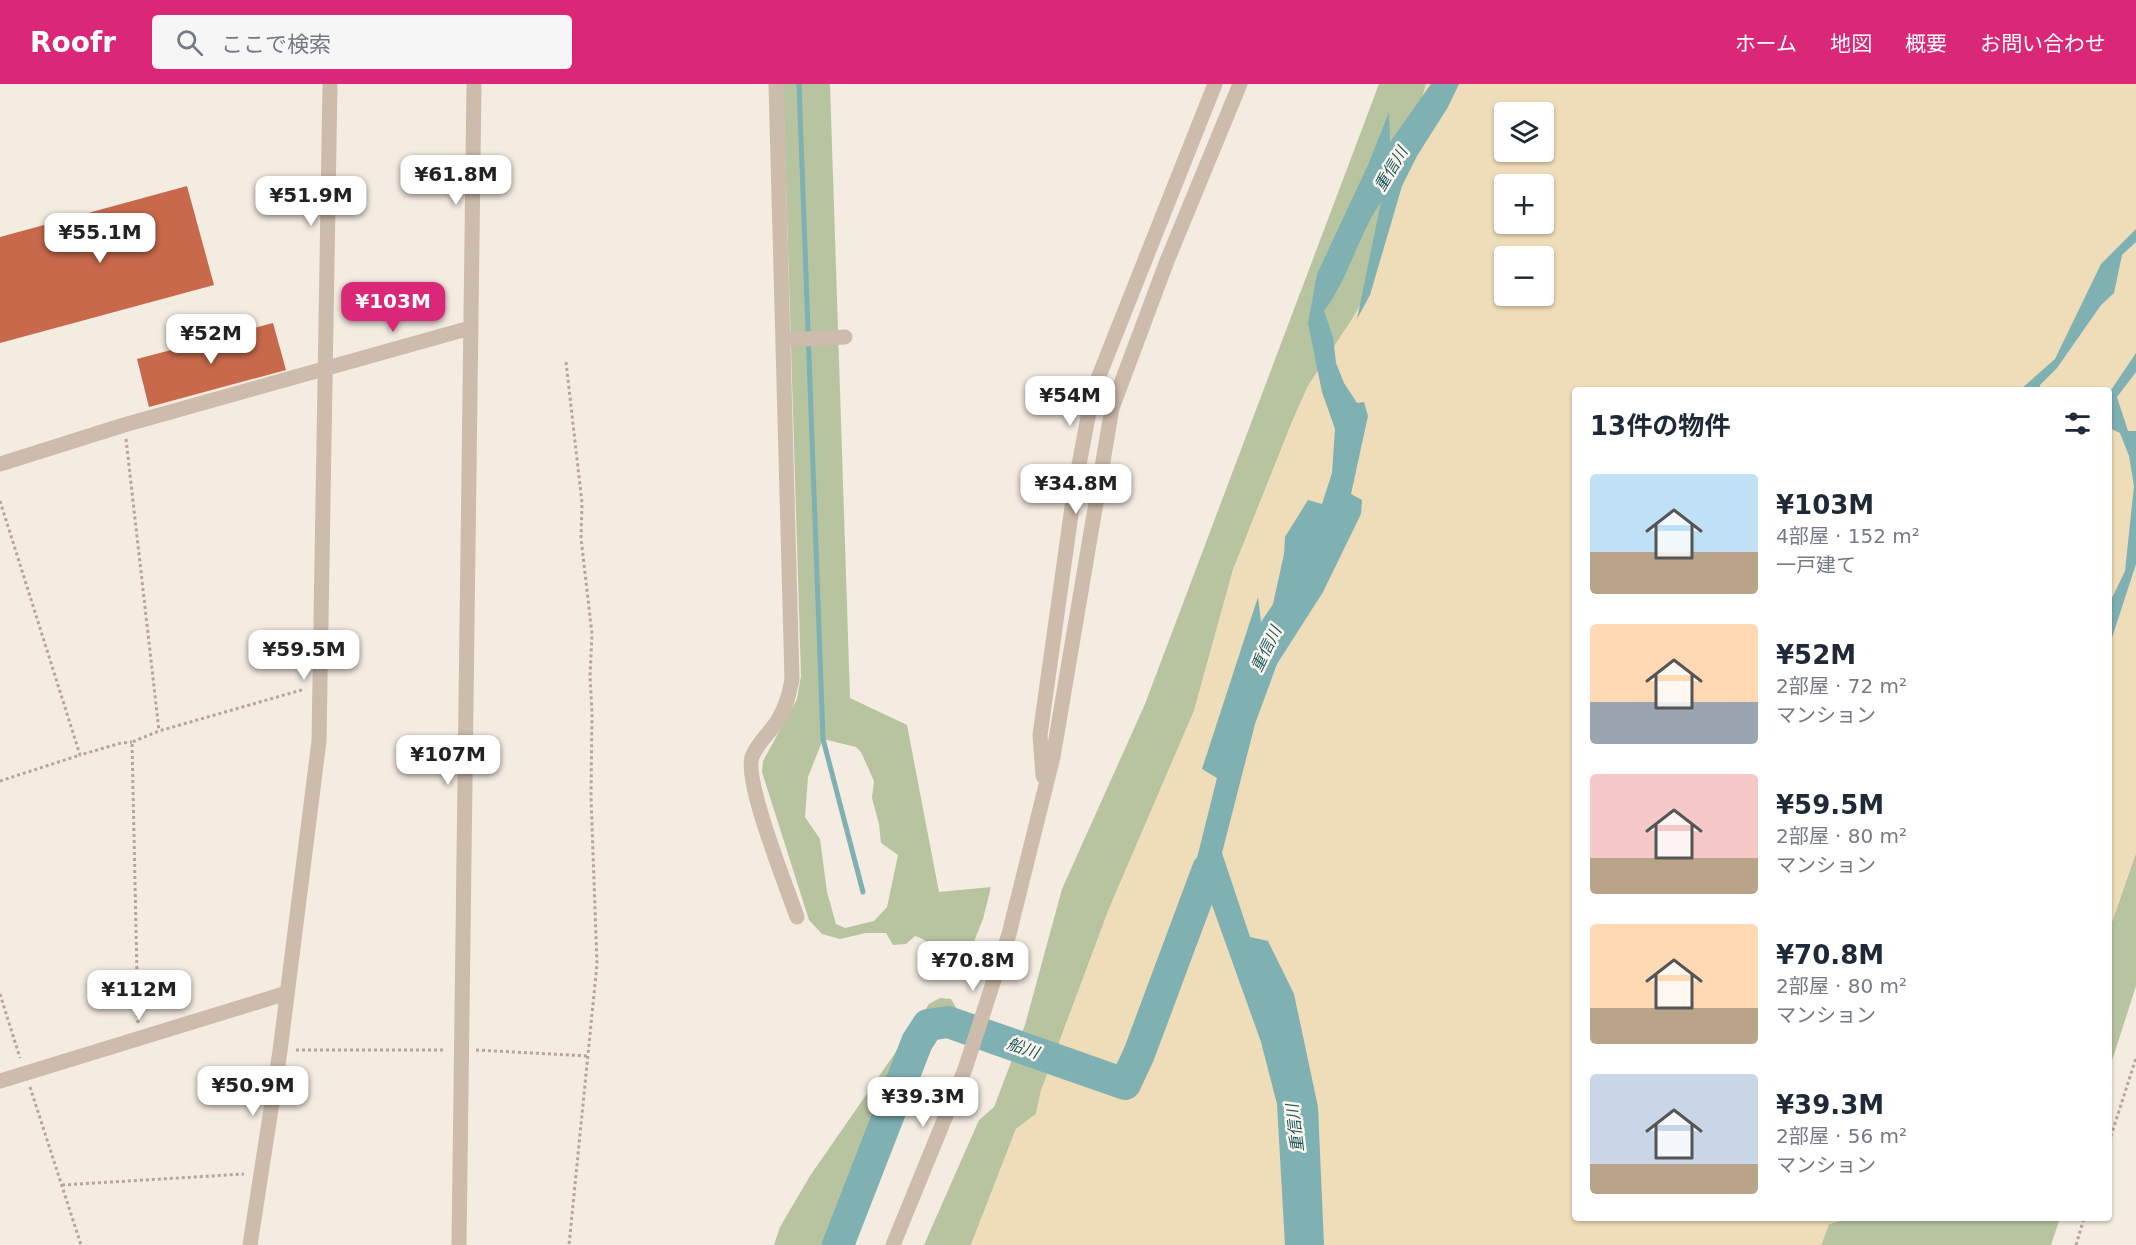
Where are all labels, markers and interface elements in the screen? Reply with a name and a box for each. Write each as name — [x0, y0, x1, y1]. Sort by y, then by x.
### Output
search box — [152, 15, 572, 69]
text: Roofr — [30, 26, 116, 59]
icon: search — [173, 26, 206, 59]
text: ここで検索 — [221, 32, 331, 57]
text: ホーム — [1735, 32, 1797, 56]
text: 地図 — [1830, 32, 1872, 56]
text: 概要 — [1905, 32, 1947, 56]
text: お問い合わせ — [1980, 32, 2106, 56]
map controls — [1494, 102, 1554, 306]
button: layers — [1494, 102, 1554, 162]
water label: 重信川 — [1370, 142, 1413, 194]
pin: ¥61.8M — [407, 155, 505, 206]
text: ¥61.8M — [414, 162, 498, 186]
button: + — [1494, 174, 1554, 234]
pin: ¥51.9M — [262, 176, 360, 227]
text: ¥51.9M — [269, 183, 353, 207]
pin: ¥55.1M — [51, 213, 149, 264]
text: ¥55.1M — [58, 220, 142, 244]
button: − — [1494, 246, 1554, 306]
pin: ¥103M — [351, 282, 435, 333]
text: ¥103M — [355, 289, 431, 313]
pin: ¥52M — [175, 314, 247, 365]
text: ¥52M — [180, 321, 242, 345]
pin: ¥54M — [1034, 376, 1106, 427]
text: ¥54M — [1039, 383, 1101, 407]
icon: filters — [2061, 407, 2094, 440]
text: 13件の物件 — [1590, 411, 1730, 441]
pin: ¥34.8M — [1027, 464, 1125, 515]
text: ¥34.8M — [1034, 471, 1118, 495]
text: ¥103M — [1776, 490, 1874, 520]
icon: home — [1638, 498, 1710, 570]
text: 4部屋 · 152 m² — [1776, 524, 1920, 548]
text: 一戸建て — [1776, 553, 1856, 577]
water label: 重信川 — [1247, 621, 1286, 675]
pin: ¥59.5M — [255, 630, 353, 681]
text: ¥59.5M — [262, 637, 346, 661]
text: ¥52M — [1776, 640, 1856, 670]
icon: home — [1638, 648, 1710, 720]
text: 2部屋 · 72 m² — [1776, 674, 1907, 698]
text: マンション — [1776, 703, 1876, 727]
pin: ¥107M — [406, 735, 490, 786]
text: ¥107M — [410, 742, 486, 766]
text: ¥59.5M — [1776, 790, 1884, 820]
icon: home — [1638, 798, 1710, 870]
text: 2部屋 · 80 m² — [1776, 824, 1907, 848]
text: マンション — [1776, 853, 1876, 877]
text: ¥70.8M — [1776, 940, 1884, 970]
pin: ¥70.8M — [924, 941, 1022, 992]
text: ¥70.8M — [931, 948, 1015, 972]
icon: home — [1638, 948, 1710, 1020]
pin: ¥112M — [97, 970, 181, 1021]
text: 2部屋 · 80 m² — [1776, 974, 1907, 998]
text: ¥112M — [101, 977, 177, 1001]
text: マンション — [1776, 1003, 1876, 1027]
water label: 船川 — [1005, 1034, 1043, 1063]
pin: ¥50.9M — [204, 1066, 302, 1117]
text: ¥50.9M — [211, 1073, 295, 1097]
pin: ¥39.3M — [874, 1077, 972, 1128]
text: ¥39.3M — [881, 1084, 965, 1108]
text: ¥39.3M — [1776, 1090, 1884, 1120]
icon: home — [1638, 1098, 1710, 1170]
water label: 重信川 — [1282, 1101, 1307, 1153]
text: 2部屋 · 56 m² — [1776, 1124, 1907, 1148]
text: マンション — [1776, 1153, 1876, 1177]

